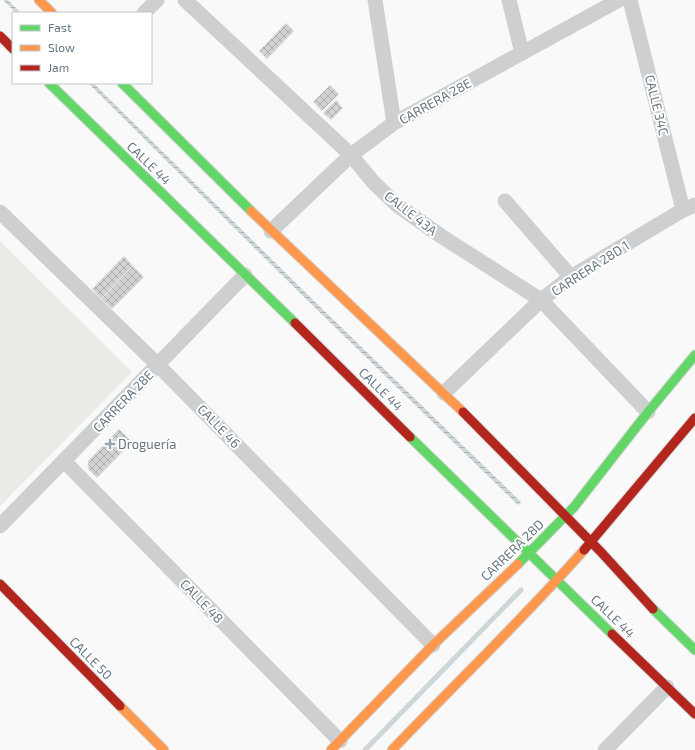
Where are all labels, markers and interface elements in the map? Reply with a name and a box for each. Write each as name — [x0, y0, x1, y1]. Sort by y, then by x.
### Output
legend — [12, 12, 152, 84]
text: Fast — [48, 20, 72, 34]
text: Slow — [48, 40, 75, 54]
text: Jam — [48, 60, 69, 74]
street label: CALLE 34C — [642, 73, 672, 137]
street label: CARRERA 28E — [396, 75, 474, 127]
street label: CALLE 44 — [124, 138, 174, 188]
street label: CALLE 43A — [382, 187, 440, 239]
street label: CARRERA 28D 1 — [548, 237, 632, 299]
street label: CALLE 44 — [356, 364, 406, 414]
street label: CARRERA 28E — [89, 367, 157, 435]
street label: CALLE 46 — [194, 401, 244, 451]
place label: Droguería — [118, 436, 176, 452]
marker: Droguería — [105, 439, 115, 449]
street label: CARRERA 28D — [477, 516, 547, 584]
street label: CALLE 48 — [177, 576, 227, 626]
street label: CALLE 44 — [588, 591, 638, 641]
street label: CALLE 50 — [66, 633, 116, 683]

